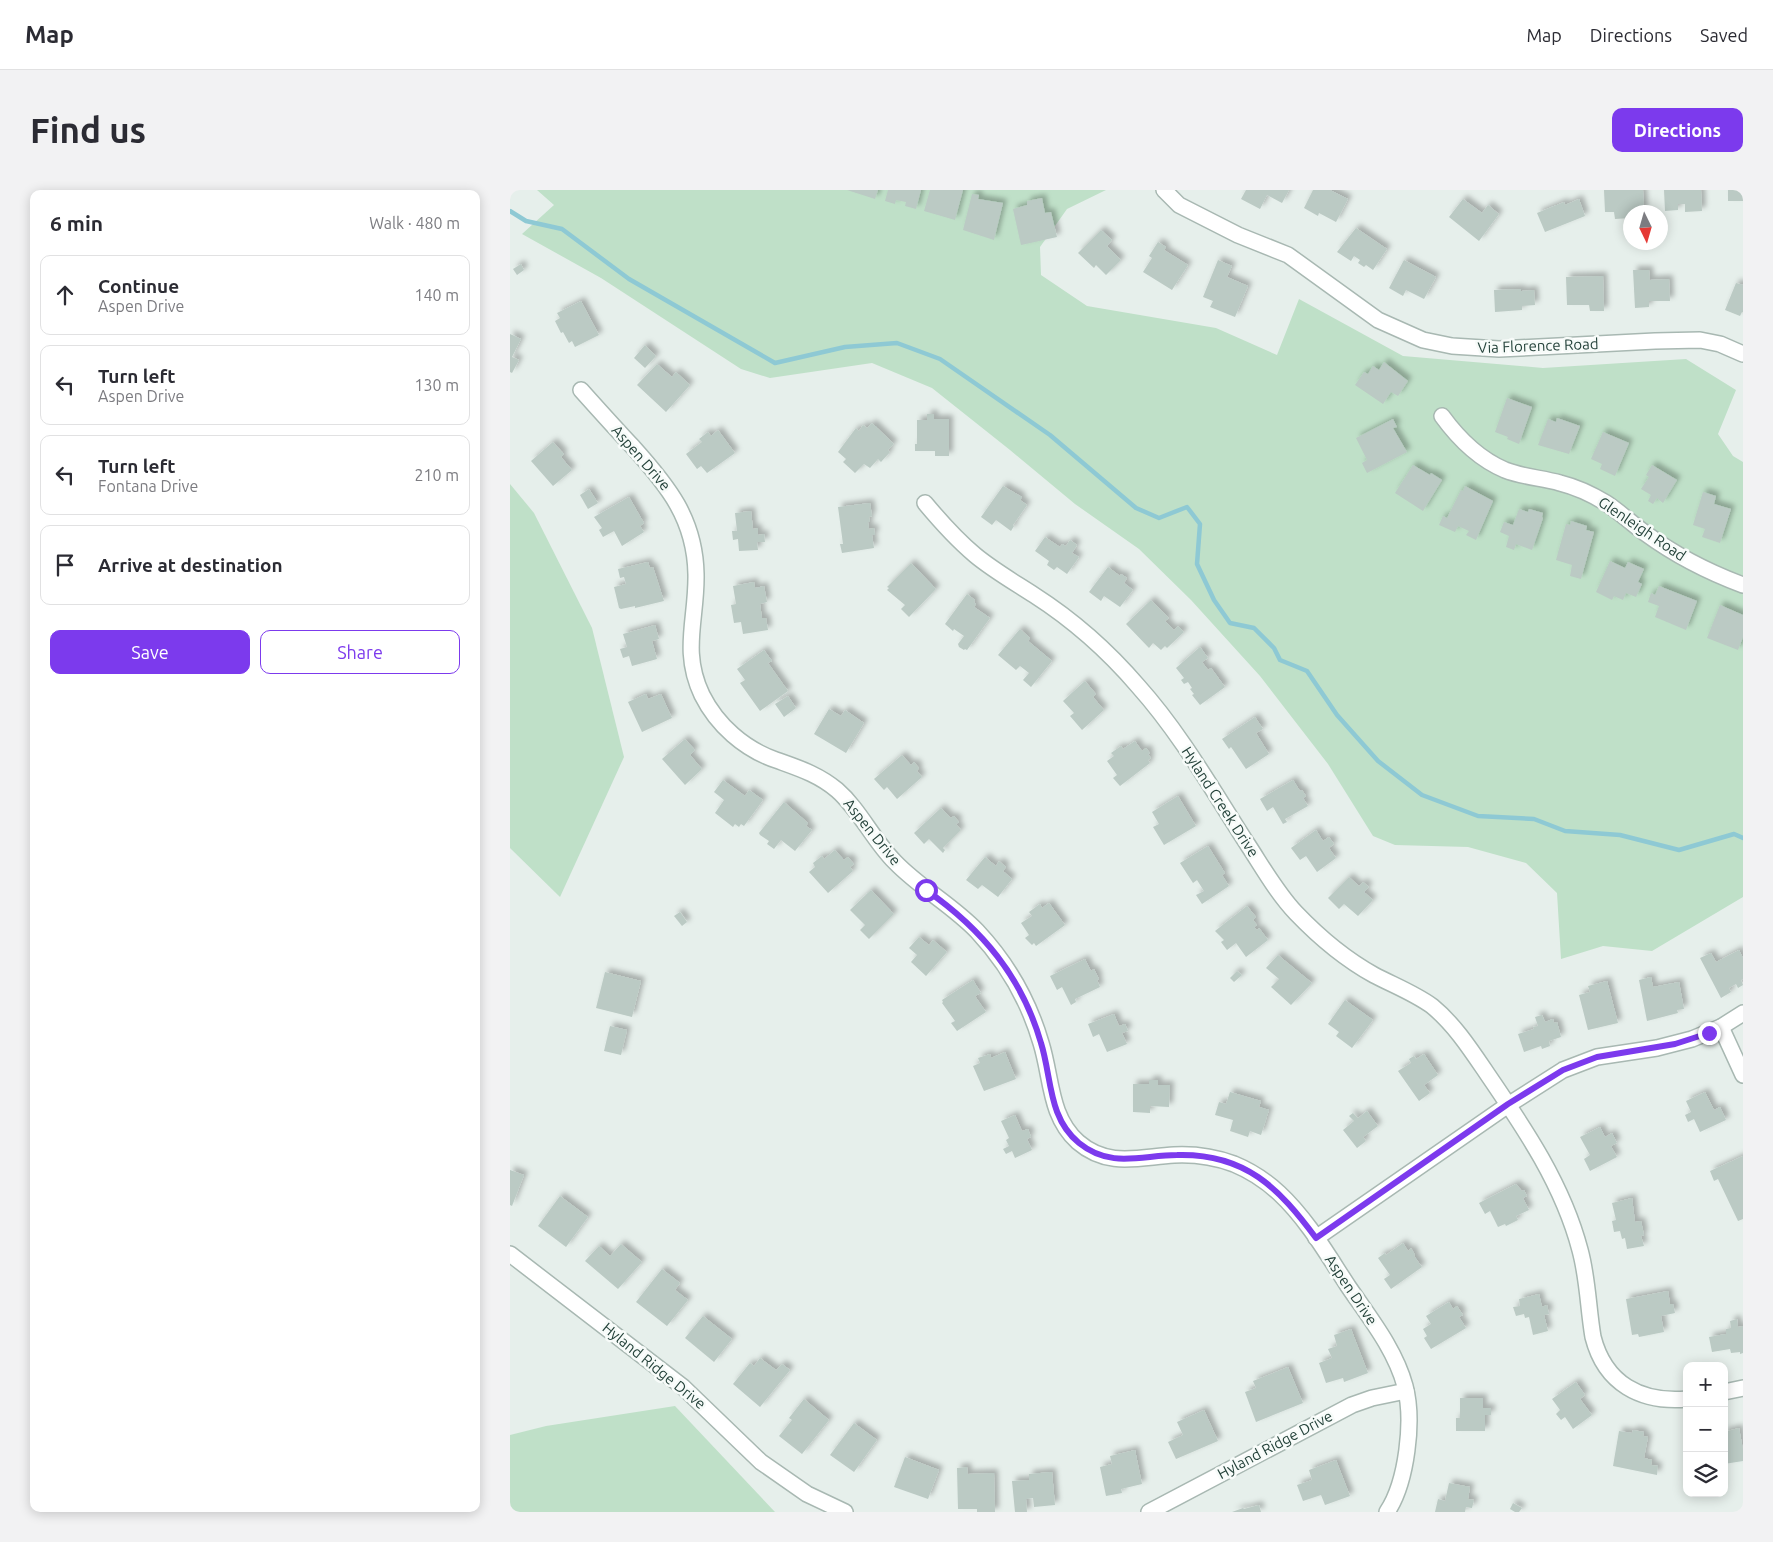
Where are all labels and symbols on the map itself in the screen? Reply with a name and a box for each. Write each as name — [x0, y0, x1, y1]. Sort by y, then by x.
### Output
north arrow — [1623, 205, 1668, 250]
street label: Via Florence Road — [1477, 335, 1599, 356]
street label: Aspen Drive — [608, 422, 674, 494]
street label: Glenleigh Road — [1595, 493, 1689, 564]
street label: Hyland Creek Drive — [1178, 743, 1262, 860]
street label: Aspen Drive — [840, 795, 904, 869]
route start — [915, 879, 938, 902]
route end — [1698, 1022, 1721, 1045]
street label: Aspen Drive — [1322, 1251, 1381, 1328]
street label: Hyland Ridge Drive — [599, 1319, 709, 1412]
street label: Hyland Ridge Drive — [1214, 1407, 1335, 1482]

